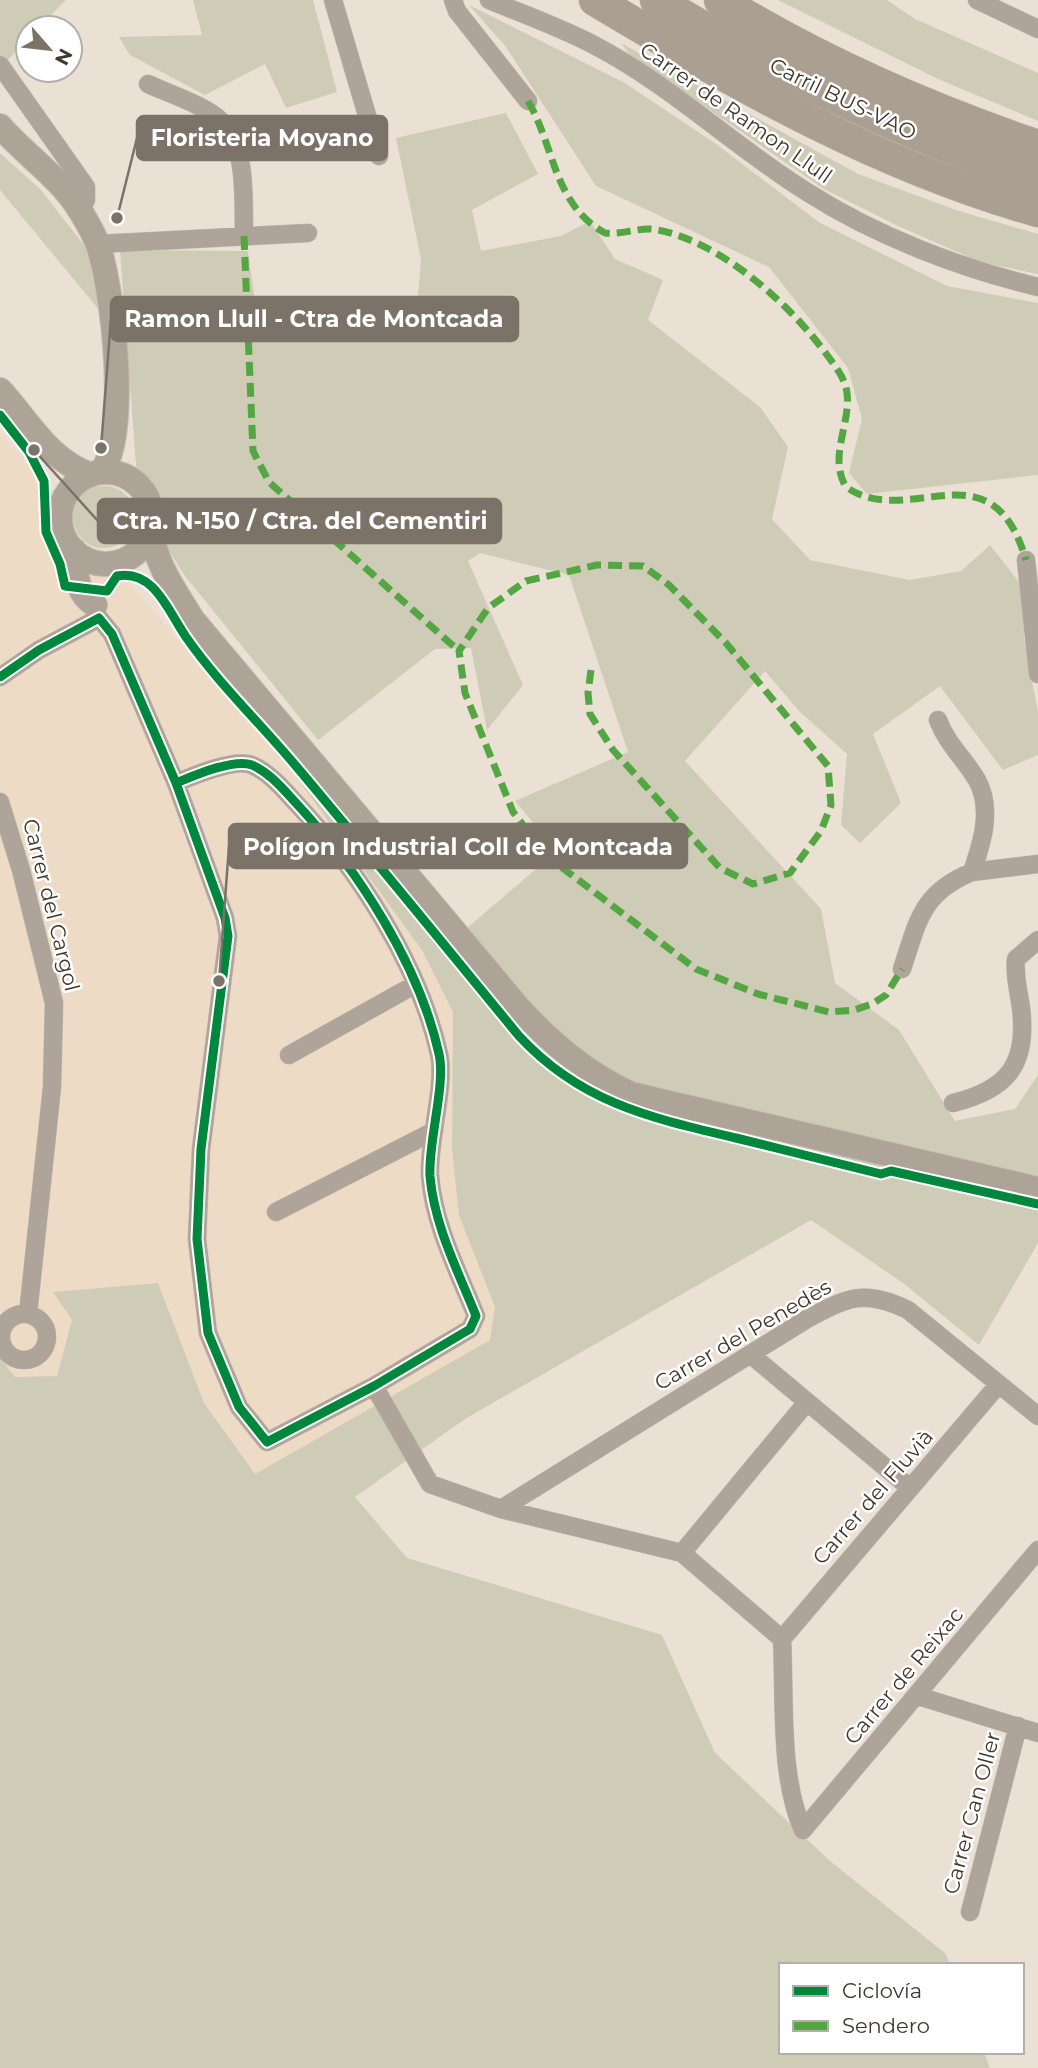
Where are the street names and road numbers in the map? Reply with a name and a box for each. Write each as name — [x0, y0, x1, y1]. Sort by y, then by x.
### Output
street label: Carrer de Ramon Llull — [635, 37, 837, 188]
street label: Carril BUS-VAO — [766, 52, 921, 145]
street label: Carrer del Cargol — [18, 816, 85, 994]
street label: Carrer del Penedès — [650, 1274, 835, 1395]
street label: Carrer del Fluvià — [807, 1424, 938, 1569]
street label: Carrer de Reixac — [839, 1602, 968, 1749]
street label: Carrer Can Oller — [938, 1729, 1005, 1897]

